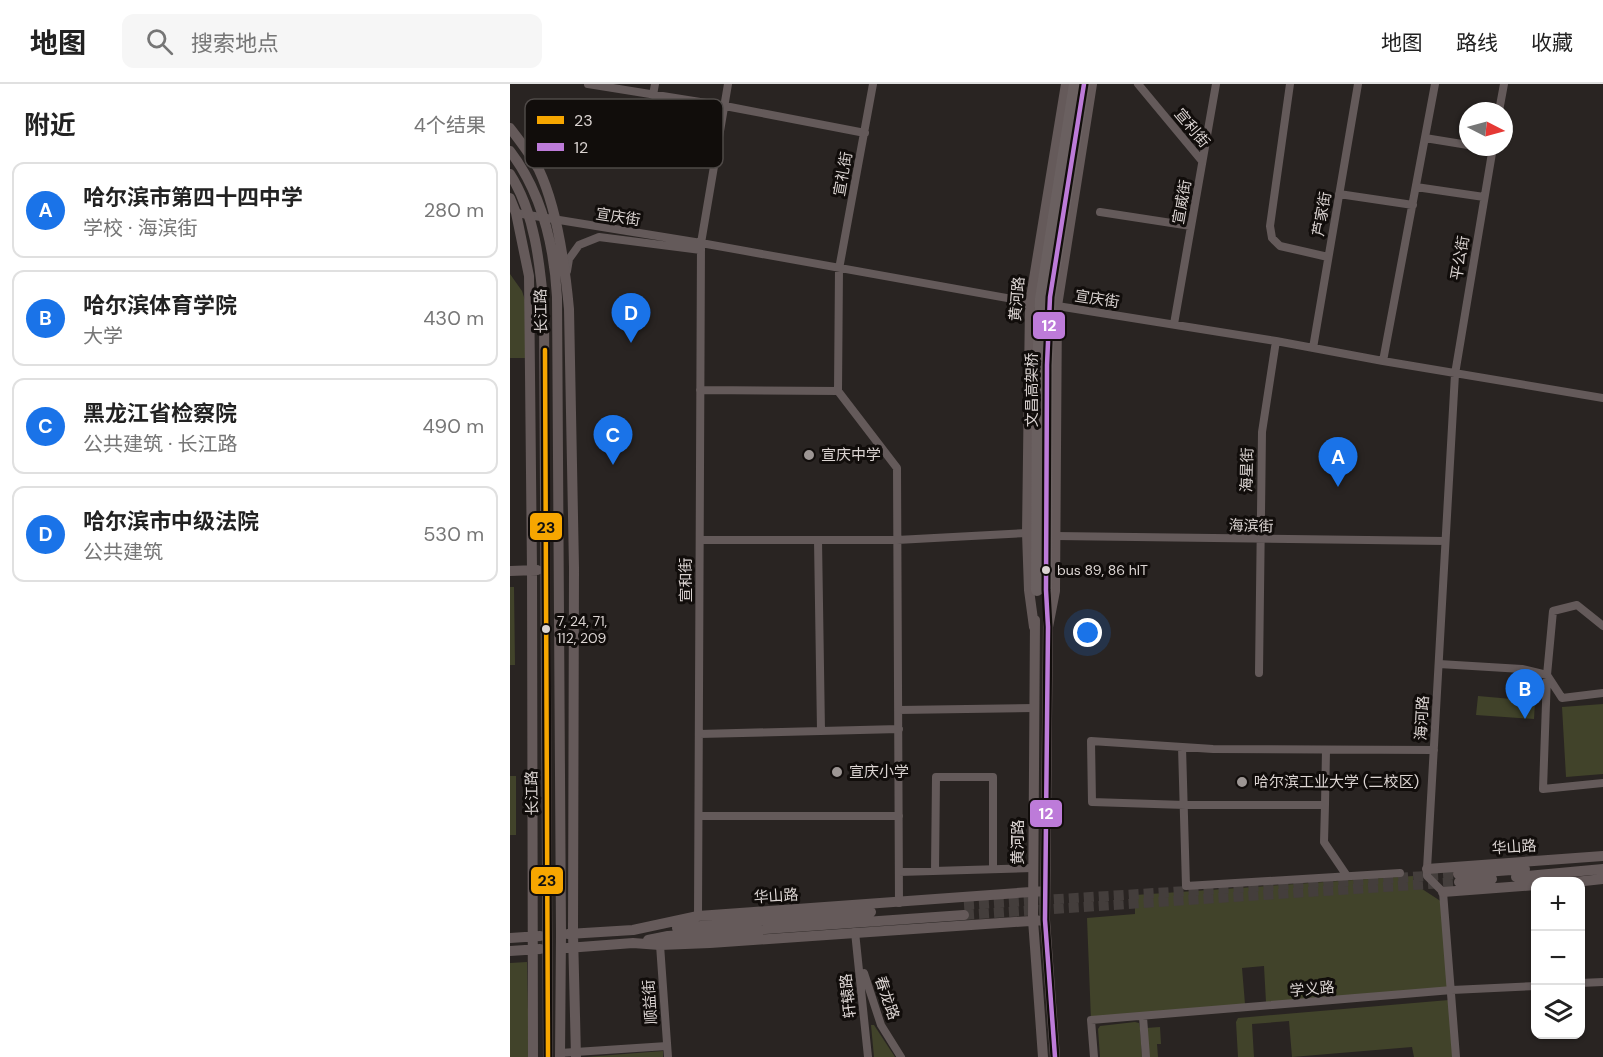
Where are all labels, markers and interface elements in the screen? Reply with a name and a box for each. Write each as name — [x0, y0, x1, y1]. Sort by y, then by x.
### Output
search box — [122, 14, 542, 68]
text: 地图 — [30, 25, 86, 62]
icon: search — [143, 25, 176, 58]
text: 搜索地点 — [191, 29, 279, 58]
text: 地图 — [1381, 29, 1423, 57]
text: 路线 — [1456, 29, 1498, 57]
text: 收藏 — [1531, 29, 1573, 57]
legend — [525, 99, 723, 168]
north arrow — [1459, 102, 1513, 156]
street label: 宣利街 — [1170, 104, 1214, 152]
text: 附近 — [24, 108, 76, 142]
text: 23 — [574, 110, 593, 131]
text: 4个结果 — [414, 112, 486, 138]
text: 12 — [574, 137, 588, 158]
street label: 宣礼街 — [829, 150, 857, 198]
street label: 宣威街 — [1168, 178, 1196, 226]
text: 哈尔滨市第四十四中学 — [83, 183, 303, 212]
street label: 芦家街 — [1308, 190, 1336, 238]
text: A — [38, 197, 53, 223]
text: 280 m — [424, 197, 484, 223]
street label: 宣庆街 — [594, 204, 642, 230]
text: 学校 · 海滨街 — [83, 215, 198, 241]
street label: 平公街 — [1446, 234, 1474, 282]
street label: 黄河路 — [1005, 276, 1029, 322]
street label: 宣庆街 — [1073, 286, 1121, 312]
street label: 长江路 — [531, 288, 551, 334]
text: 哈尔滨体育学院 — [83, 291, 237, 320]
pin: D — [612, 294, 650, 343]
text: B — [39, 305, 52, 331]
text: 430 m — [423, 305, 484, 331]
line badge: 12 — [1032, 311, 1066, 340]
text: 12 — [1041, 315, 1057, 336]
text: 大学 — [83, 323, 123, 349]
street label: 文昌高架桥 — [1022, 352, 1042, 428]
text: 黑龙江省检察院 — [83, 399, 237, 428]
text: C — [38, 413, 53, 439]
text: 490 m — [422, 413, 484, 439]
pin: C — [594, 416, 632, 465]
text: 公共建筑 · 长江路 — [83, 431, 238, 457]
pin: A — [1318, 438, 1358, 487]
place label: 宣庆中学 — [821, 445, 881, 465]
street label: 海星街 — [1237, 447, 1257, 493]
marker: 宣庆中学 — [802, 448, 816, 462]
text: 哈尔滨市中级法院 — [83, 507, 259, 536]
line badge: 23 — [529, 512, 563, 541]
street label: 海滨街 — [1228, 516, 1274, 536]
text: 23 — [537, 517, 555, 538]
text: D — [38, 521, 53, 547]
text: 530 m — [423, 521, 484, 547]
text: 公共建筑 — [83, 539, 163, 565]
street label: 宣和街 — [676, 557, 696, 603]
place label: bus 89, 86 hIT — [1057, 561, 1148, 579]
marker: bus 89, 86 hIT — [1040, 564, 1052, 576]
place label: 7, 24, 71, 112, 209 — [557, 612, 608, 647]
your location — [1073, 618, 1102, 647]
marker: 7, 24, 71, 112, 209 — [540, 623, 552, 635]
pin: B — [1506, 670, 1544, 719]
street label: 海河路 — [1411, 695, 1433, 741]
place label: 宣庆小学 — [849, 762, 909, 782]
marker: 宣庆小学 — [830, 765, 844, 779]
street label: 长江路 — [522, 770, 542, 816]
place label: 哈尔滨工业大学 (二校区) — [1254, 772, 1419, 792]
marker: 哈尔滨工业大学 (二校区) — [1235, 775, 1249, 789]
line badge: 12 — [1029, 799, 1063, 828]
text: 12 — [1038, 803, 1054, 824]
street label: 黄河路 — [1008, 819, 1028, 865]
street label: 华山路 — [1491, 835, 1537, 859]
line badge: 23 — [530, 866, 564, 895]
text: 23 — [538, 870, 556, 891]
map controls — [1531, 877, 1585, 1039]
button: + — [1531, 877, 1585, 931]
street label: 华山路 — [753, 884, 799, 908]
button: − — [1531, 931, 1585, 985]
street label: 轩辕路 — [836, 973, 860, 1019]
street label: 春龙路 — [870, 973, 904, 1023]
street label: 学义路 — [1289, 977, 1335, 1001]
street label: 顺益街 — [638, 979, 662, 1025]
button: layers — [1531, 985, 1585, 1039]

